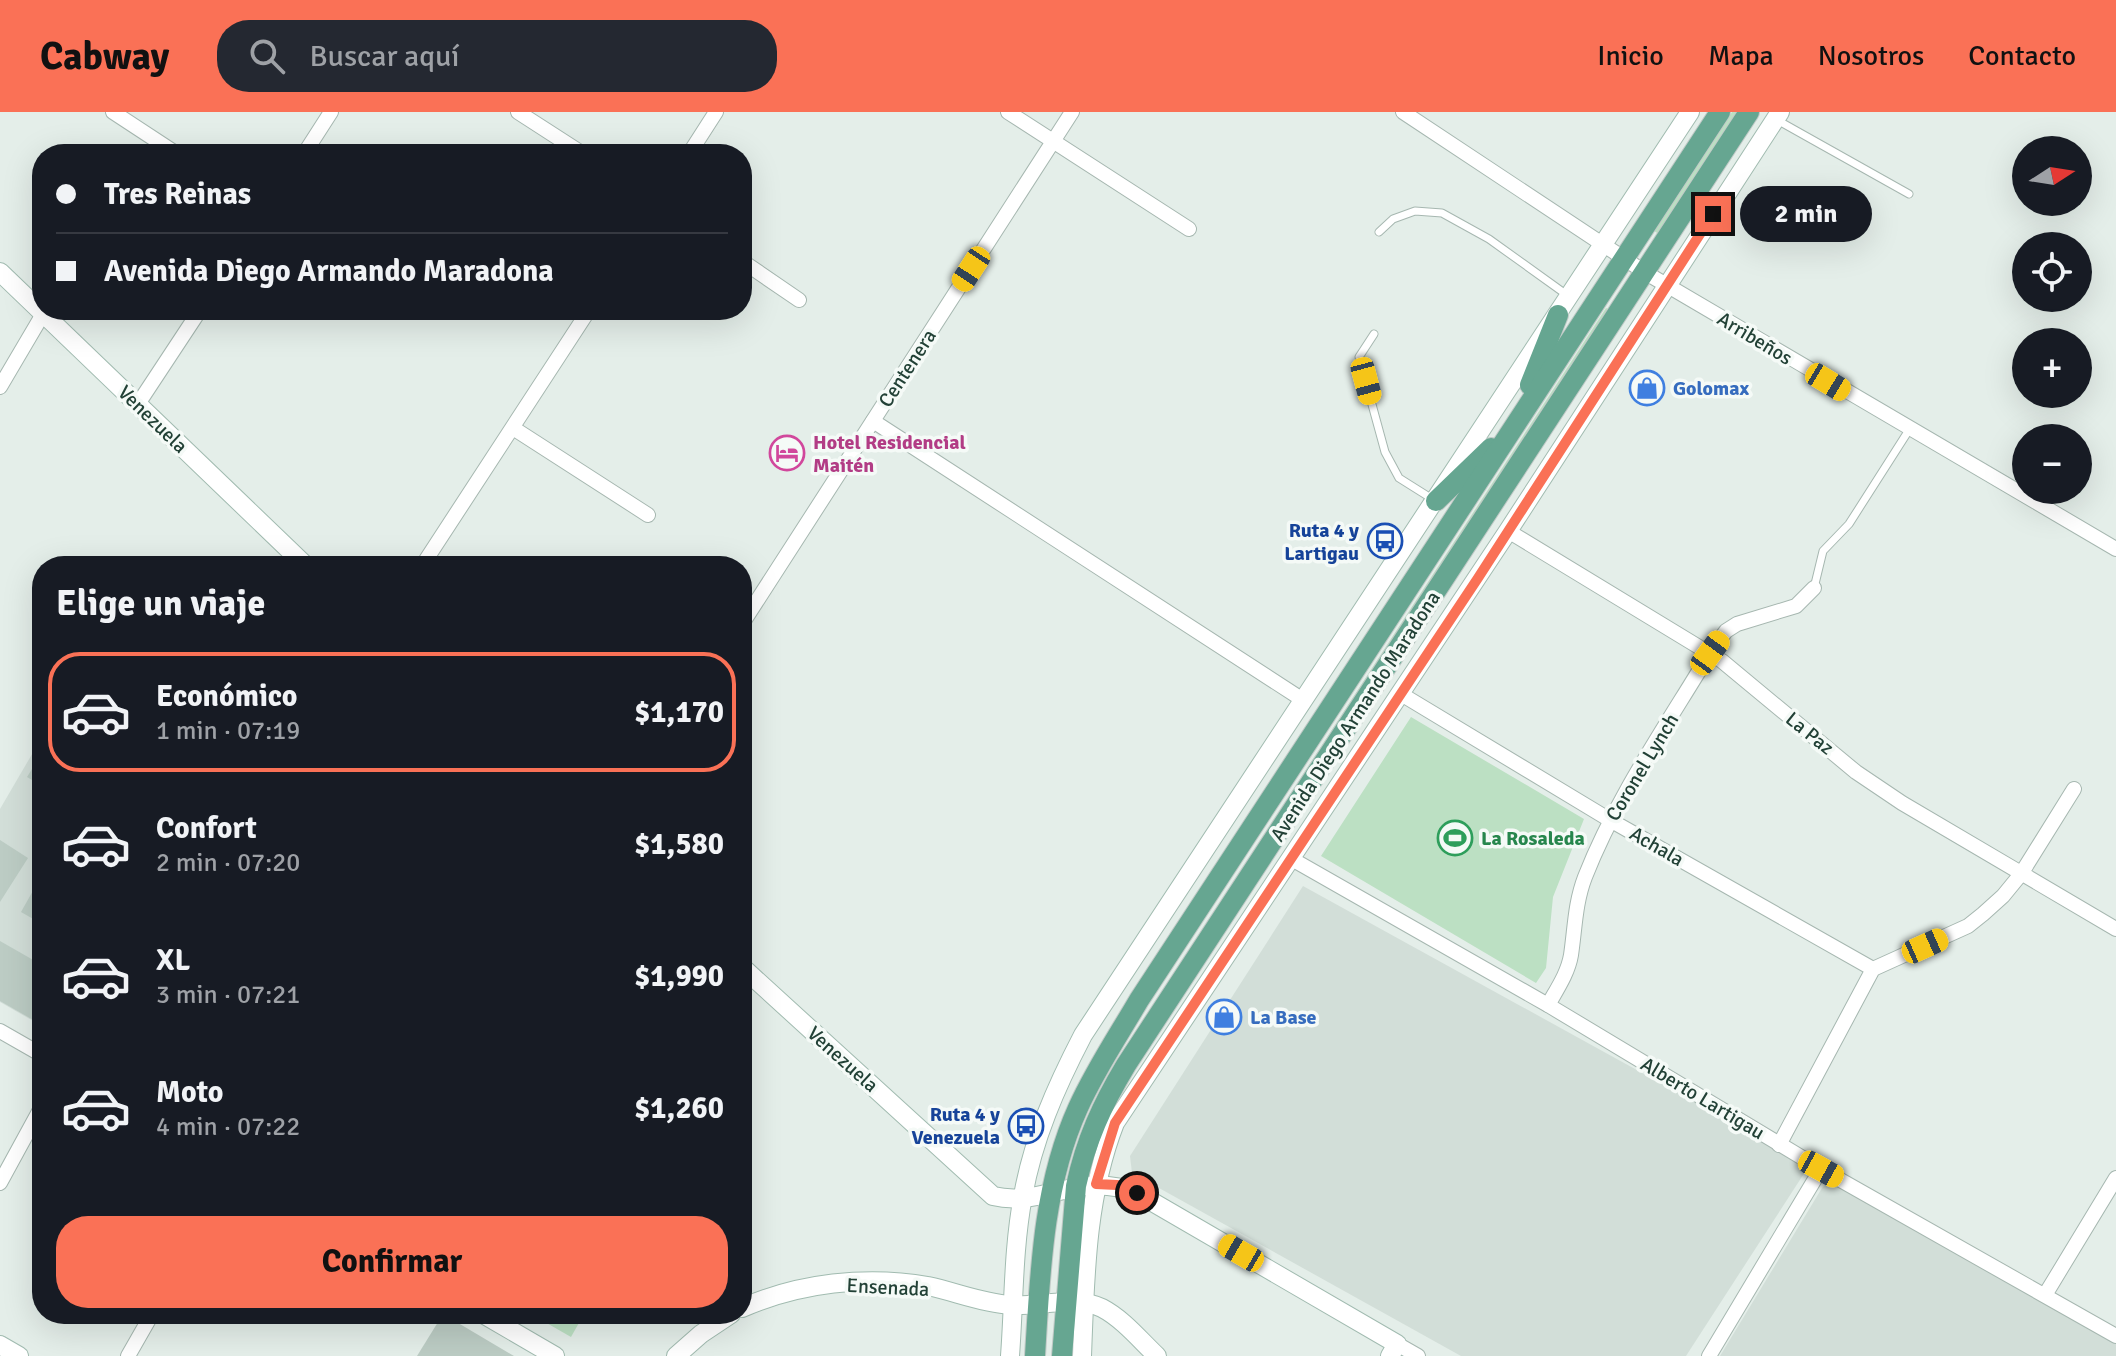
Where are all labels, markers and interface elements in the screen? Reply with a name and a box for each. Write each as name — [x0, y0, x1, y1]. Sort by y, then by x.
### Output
search box — [217, 20, 777, 92]
text: Cabway — [40, 33, 169, 80]
icon: search — [245, 34, 289, 78]
text: Buscar aquí — [309, 38, 459, 75]
text: Inicio — [1597, 39, 1664, 73]
text: Mapa — [1708, 39, 1774, 73]
text: Nosotros — [1818, 39, 1924, 73]
text: Contacto — [1968, 39, 2076, 73]
north arrow — [2012, 136, 2092, 216]
map controls — [2012, 136, 2092, 504]
text: Tres Reinas — [104, 176, 251, 213]
callout: 2 min — [1741, 186, 1873, 242]
route end — [1695, 196, 1731, 232]
text: 2 min — [1775, 198, 1837, 230]
button: locate — [2012, 232, 2092, 312]
car — [948, 242, 994, 296]
text: Avenida Diego Armando Maradona — [104, 253, 554, 290]
street label: Arribeños — [1713, 306, 1797, 371]
street label: Centenera — [873, 325, 942, 412]
button: + — [2012, 328, 2092, 408]
car — [1348, 355, 1384, 407]
car — [1801, 359, 1855, 405]
shop icon: Golomax — [1628, 369, 1666, 407]
place label: Golomax — [1673, 376, 1749, 401]
street label: Venezuela — [113, 380, 193, 459]
button: − — [2012, 424, 2092, 504]
place label: Hotel Residencial Maitén — [813, 430, 966, 478]
hotel icon: Hotel Residencial Maitén — [768, 434, 806, 472]
place label: Ruta 4 y Lartigau — [1284, 518, 1359, 566]
bus stop icon: Ruta 4 y Lartigau — [1366, 522, 1404, 560]
text: Elige un viaje — [56, 581, 265, 626]
street label: Avenida Diego Armando Maradona — [1265, 586, 1446, 846]
car — [1686, 627, 1734, 679]
icon: car — [60, 676, 132, 748]
text: Económico — [156, 678, 298, 715]
text: $1,170 — [634, 694, 724, 731]
street label: La Paz — [1781, 706, 1839, 760]
street label: Coronel Lynch — [1601, 709, 1684, 826]
text: 1 min · 07:19 — [156, 715, 300, 747]
icon: car — [60, 808, 132, 880]
text: Confort — [156, 810, 257, 847]
sports icon: La Rosaleda — [1436, 819, 1474, 857]
street label: Achala — [1625, 821, 1688, 872]
text: $1,580 — [634, 826, 724, 863]
place label: La Rosaleda — [1481, 826, 1585, 851]
text: 2 min · 07:20 — [156, 847, 300, 879]
car — [1898, 925, 1952, 967]
icon: car — [60, 940, 132, 1012]
text: XL — [156, 942, 190, 979]
text: $1,990 — [634, 958, 724, 995]
text: 3 min · 07:21 — [156, 979, 300, 1011]
shop icon: La Base — [1205, 998, 1243, 1036]
place label: La Base — [1250, 1005, 1317, 1030]
street label: Venezuela — [802, 1021, 883, 1098]
street label: Alberto Lartigau — [1636, 1052, 1769, 1145]
icon: car — [60, 1072, 132, 1144]
text: Moto — [156, 1074, 223, 1111]
text: $1,260 — [634, 1090, 724, 1127]
place label: Ruta 4 y Venezuela — [912, 1102, 1000, 1150]
bus stop icon: Ruta 4 y Venezuela — [1007, 1107, 1045, 1145]
text: 4 min · 07:22 — [156, 1111, 300, 1143]
car — [1794, 1147, 1848, 1191]
route start — [1119, 1175, 1155, 1211]
button: Confirmar — [56, 1216, 728, 1308]
car — [1214, 1231, 1268, 1275]
street label: Ensenada — [846, 1273, 930, 1302]

